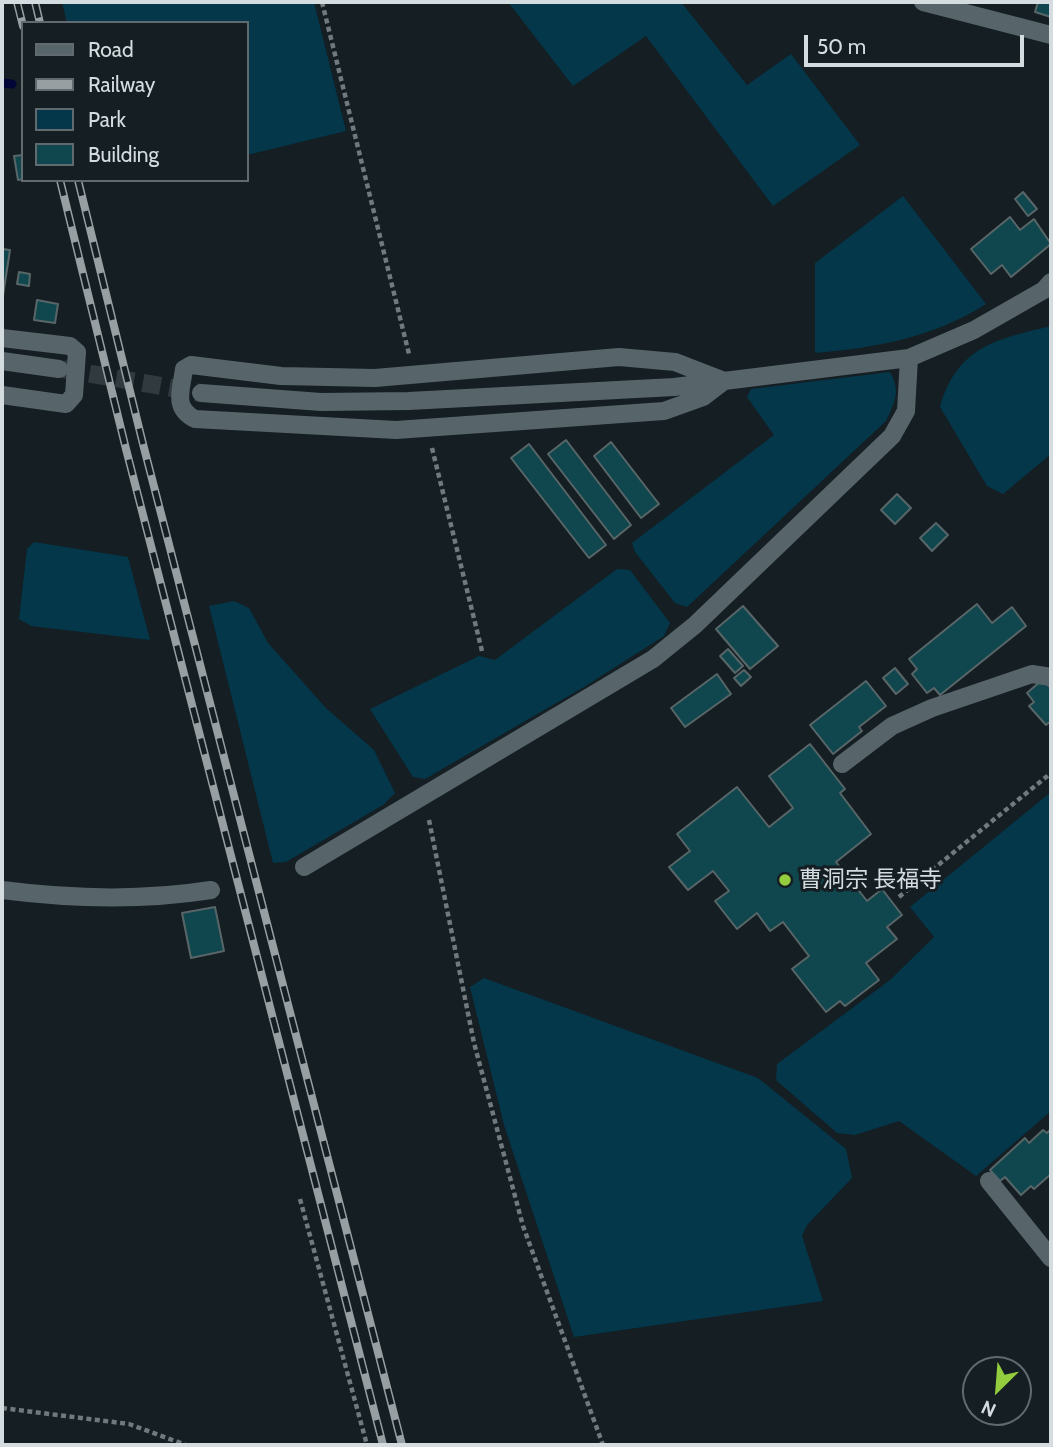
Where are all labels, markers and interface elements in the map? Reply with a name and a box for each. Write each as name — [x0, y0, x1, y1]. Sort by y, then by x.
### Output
legend — [21, 21, 248, 182]
scale bar — [808, 21, 1028, 65]
text: 50 m — [817, 34, 866, 59]
text: Road — [88, 37, 134, 62]
text: Railway — [88, 72, 155, 97]
text: Park — [88, 107, 126, 132]
text: Building — [88, 142, 159, 167]
place label: 曹洞宗 長福寺 — [799, 866, 942, 894]
marker: 曹洞宗 長福寺 — [777, 872, 793, 888]
north arrow — [962, 1356, 1032, 1426]
text: N — [978, 1395, 1000, 1422]

